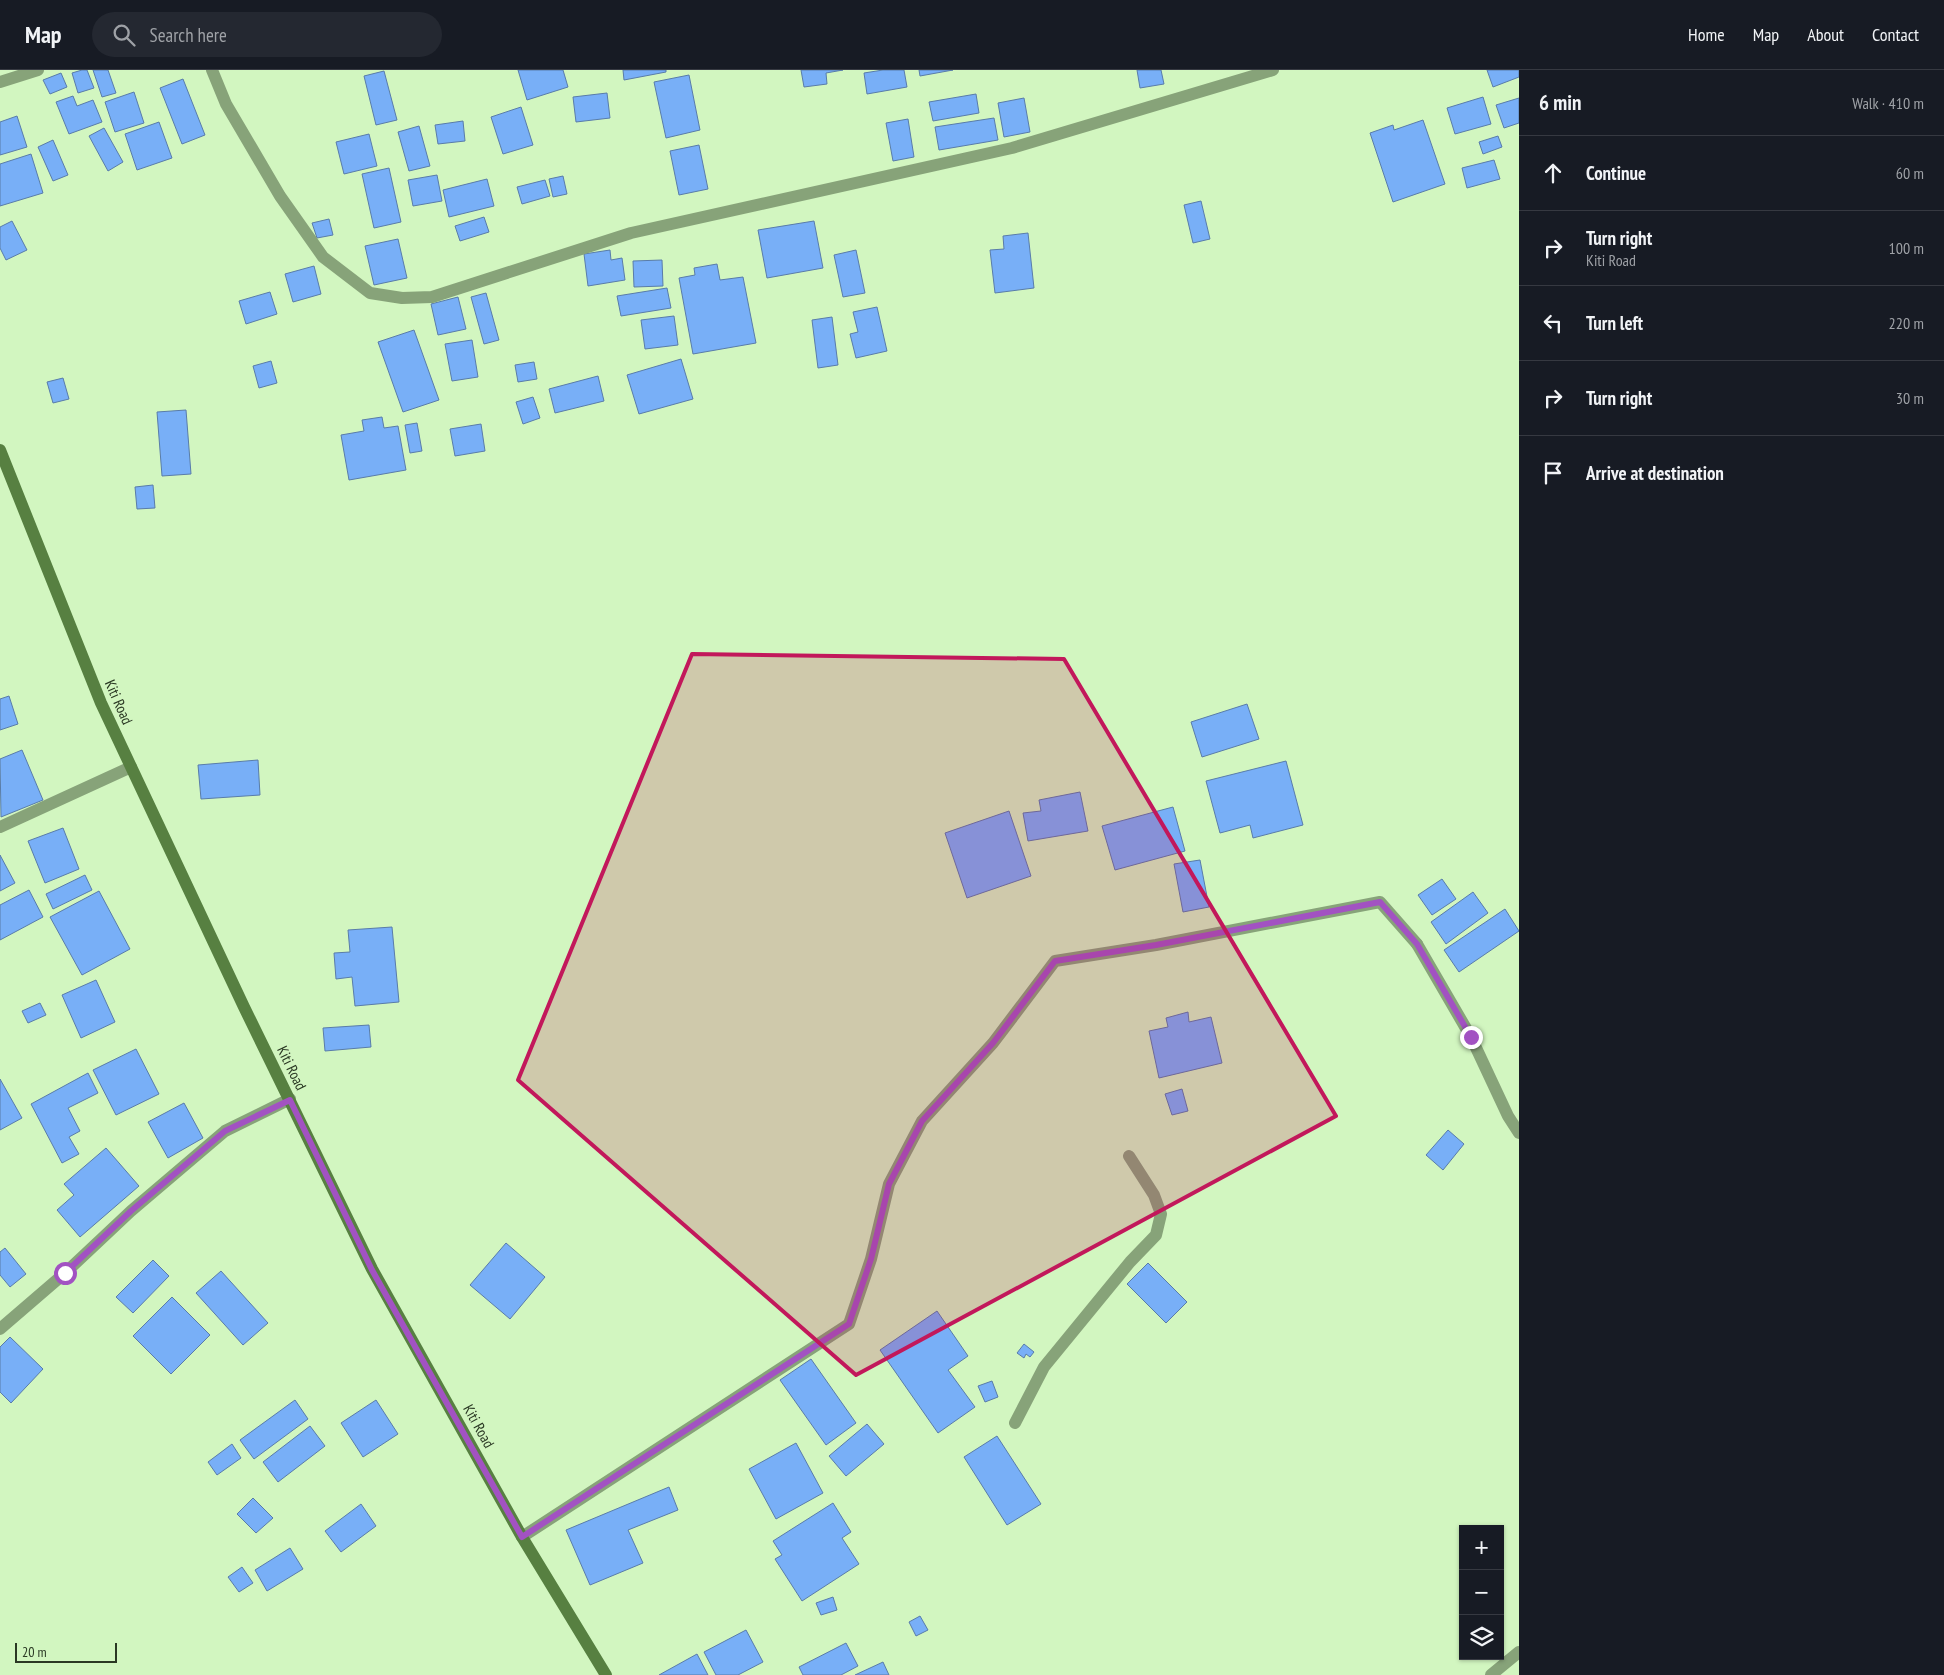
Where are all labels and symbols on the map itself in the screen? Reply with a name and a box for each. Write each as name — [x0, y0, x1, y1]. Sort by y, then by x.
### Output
street label: Kiti Road — [101, 677, 137, 727]
route end — [1460, 1026, 1483, 1049]
street label: Kiti Road — [273, 1043, 311, 1093]
route start — [54, 1262, 77, 1285]
street label: Kiti Road — [459, 1401, 499, 1451]
scale bar — [15, 1640, 118, 1663]

